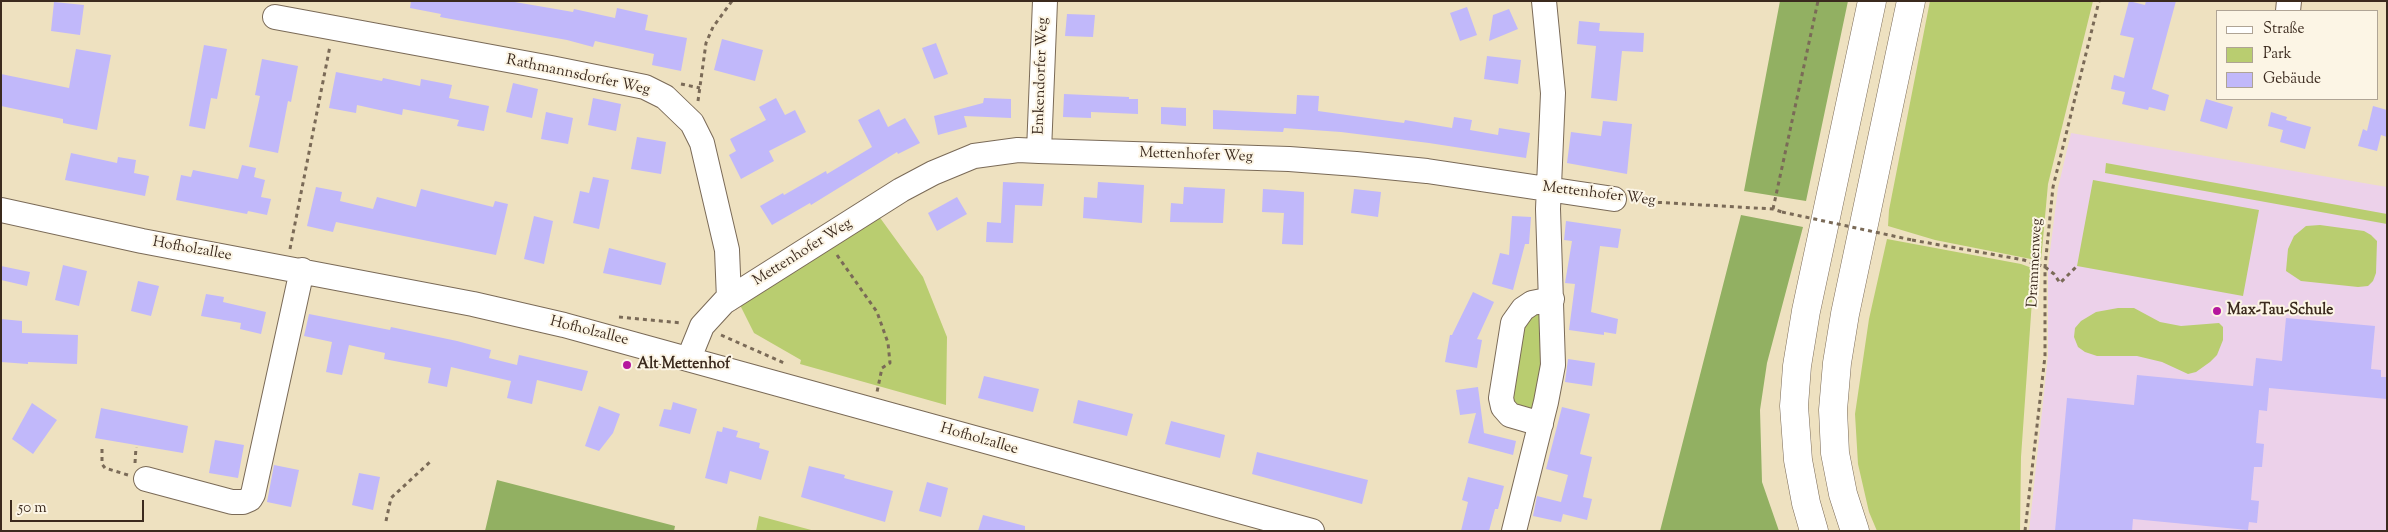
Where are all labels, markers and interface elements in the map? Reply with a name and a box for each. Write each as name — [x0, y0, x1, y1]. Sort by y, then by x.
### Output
legend — [2216, 10, 2378, 100]
street label: Emkendorfer Weg — [1031, 17, 1053, 135]
text: Straße — [2263, 19, 2305, 40]
text: Park — [2263, 44, 2292, 65]
street label: Rathmannsdorfer Weg — [504, 52, 652, 100]
text: Gebäude — [2263, 69, 2321, 90]
street label: Mettenhofer Weg — [1139, 145, 1253, 167]
street label: Mettenhofer Weg — [1542, 179, 1656, 211]
street label: Mettenhofer Weg — [750, 215, 856, 291]
street label: Drammenweg — [2025, 218, 2047, 308]
street label: Hofholzallee — [151, 234, 233, 266]
place label: Max-Tau-Schule — [2227, 302, 2333, 320]
marker: Max-Tau-Schule — [2211, 305, 2223, 317]
street label: Hofholzallee — [548, 314, 630, 350]
place label: Alt Mettenhof — [637, 356, 730, 374]
marker: Alt Mettenhof — [621, 359, 633, 371]
street label: Hofholzallee — [938, 420, 1020, 460]
scale bar — [12, 490, 146, 522]
text: 50 m — [18, 498, 47, 519]

